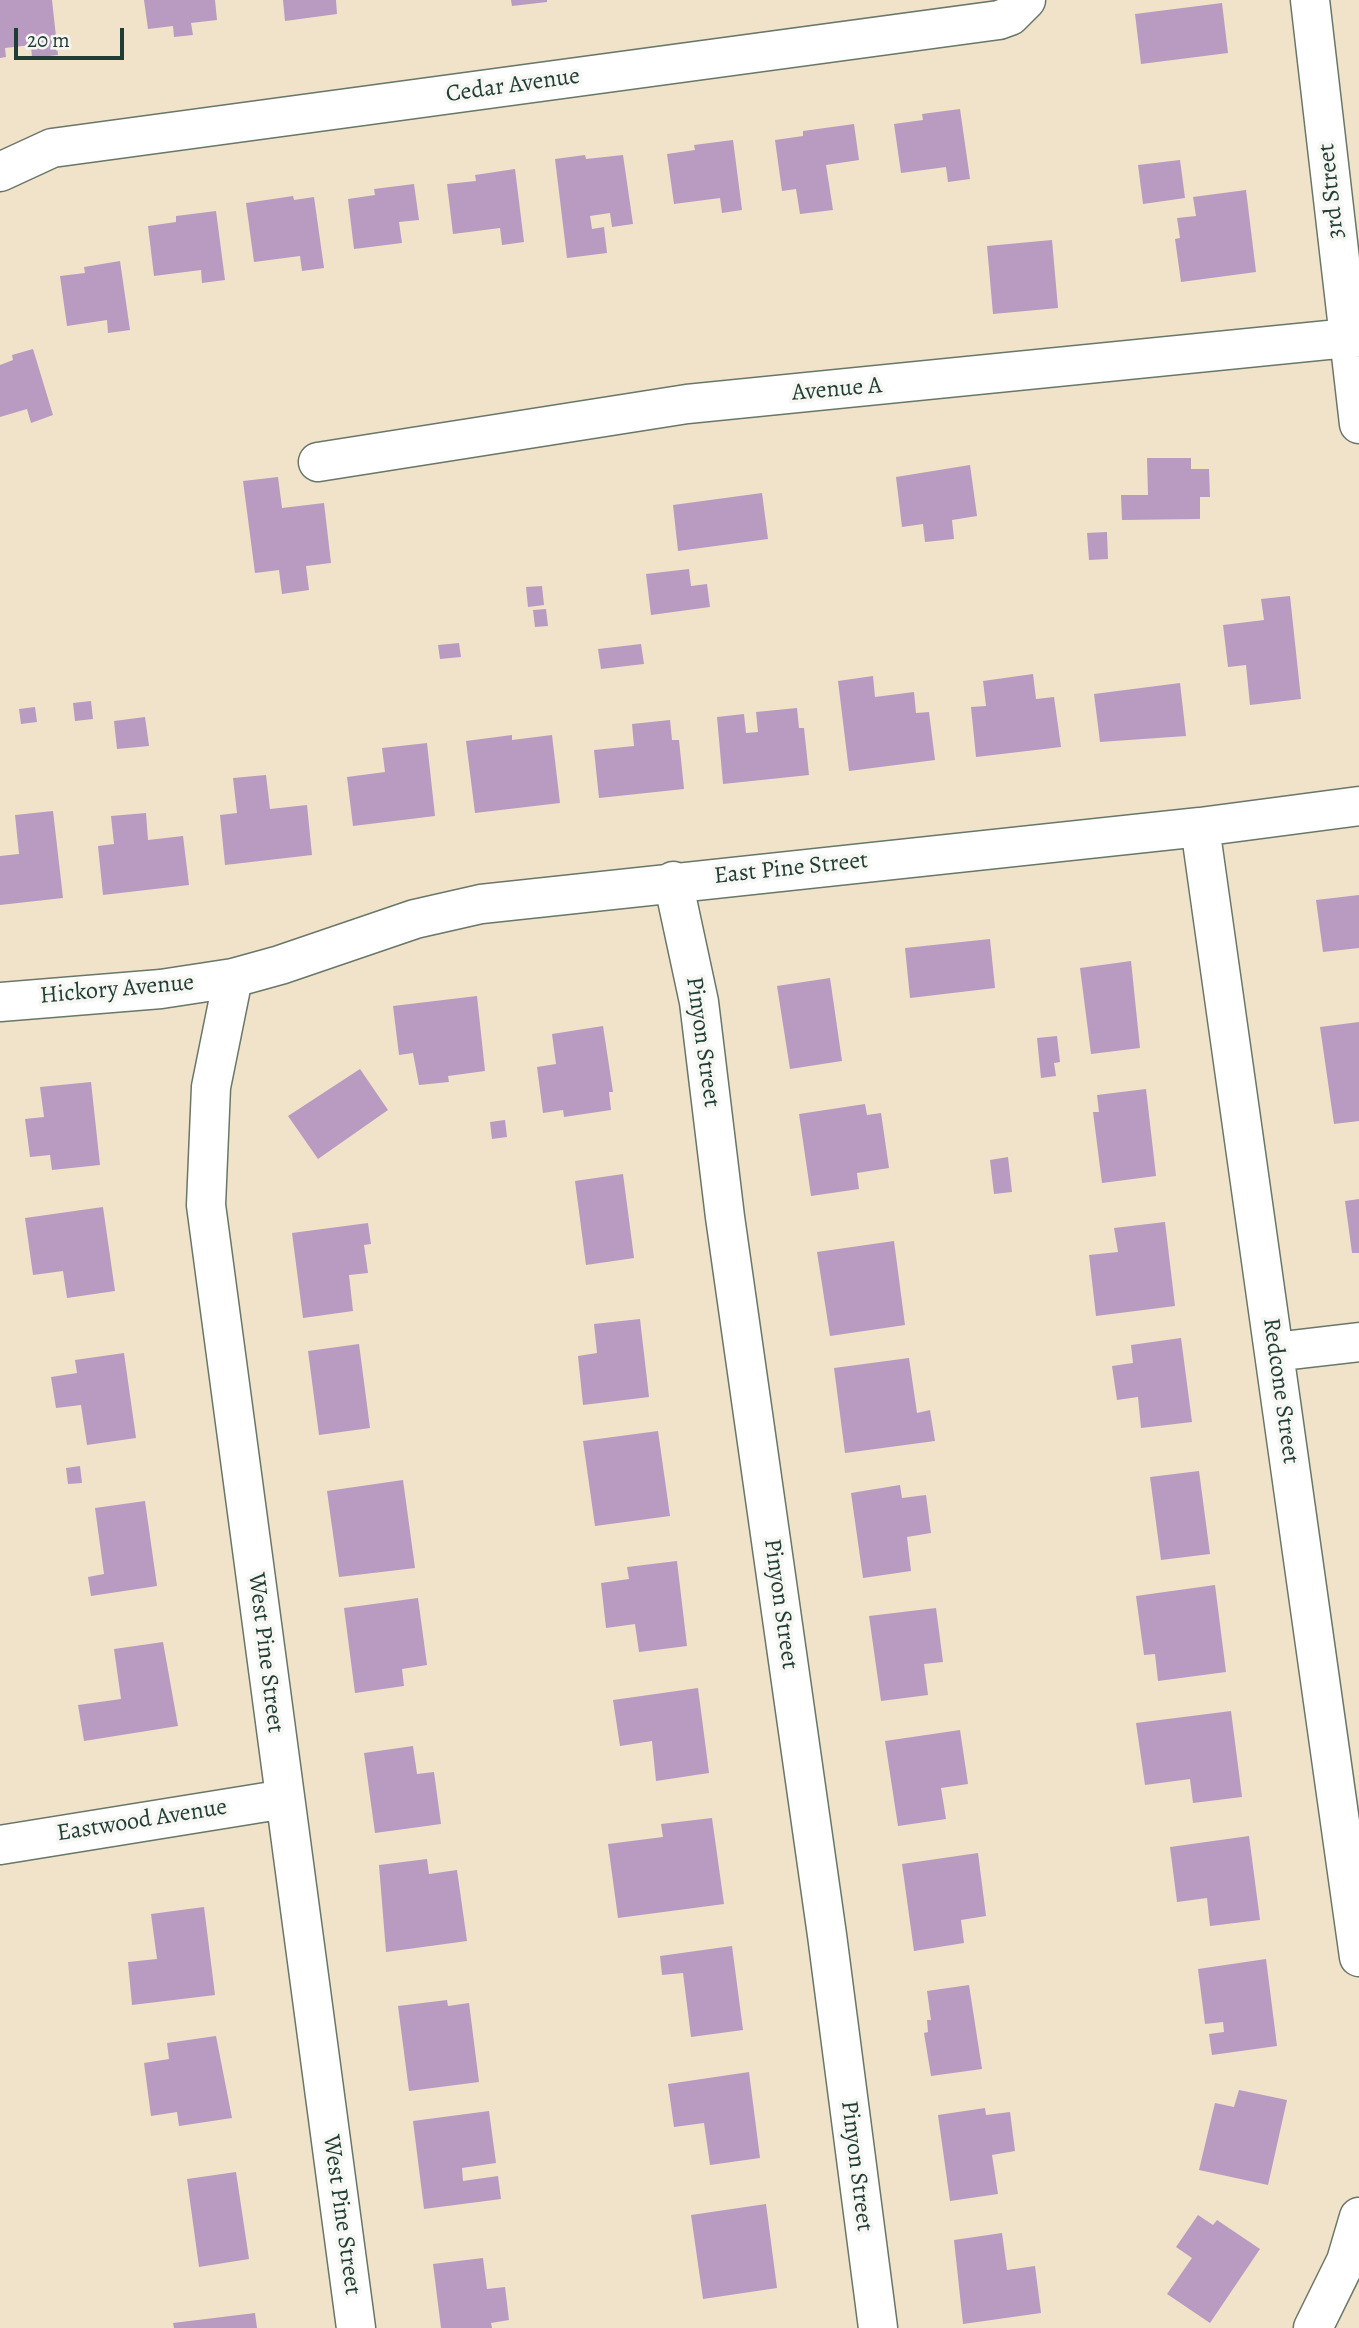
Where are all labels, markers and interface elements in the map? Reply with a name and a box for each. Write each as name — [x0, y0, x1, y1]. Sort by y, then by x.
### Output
scale bar — [18, 14, 128, 58]
text: 20 m — [27, 26, 70, 54]
street label: Cedar Avenue — [444, 62, 582, 110]
street label: 3rd Street — [1313, 142, 1351, 240]
street label: Avenue A — [791, 372, 883, 408]
street label: East Pine Street — [713, 847, 869, 891]
street label: Hickory Avenue — [39, 969, 195, 1011]
street label: Pinyon Street — [679, 975, 725, 1109]
street label: Redcone Street — [1256, 1316, 1304, 1466]
street label: Pinyon Street — [757, 1537, 803, 1671]
street label: West Pine Street — [241, 1571, 289, 1735]
street label: Eastwood Avenue — [55, 1793, 229, 1849]
street label: Pinyon Street — [834, 2099, 878, 2233]
street label: West Pine Street — [316, 2133, 366, 2297]

